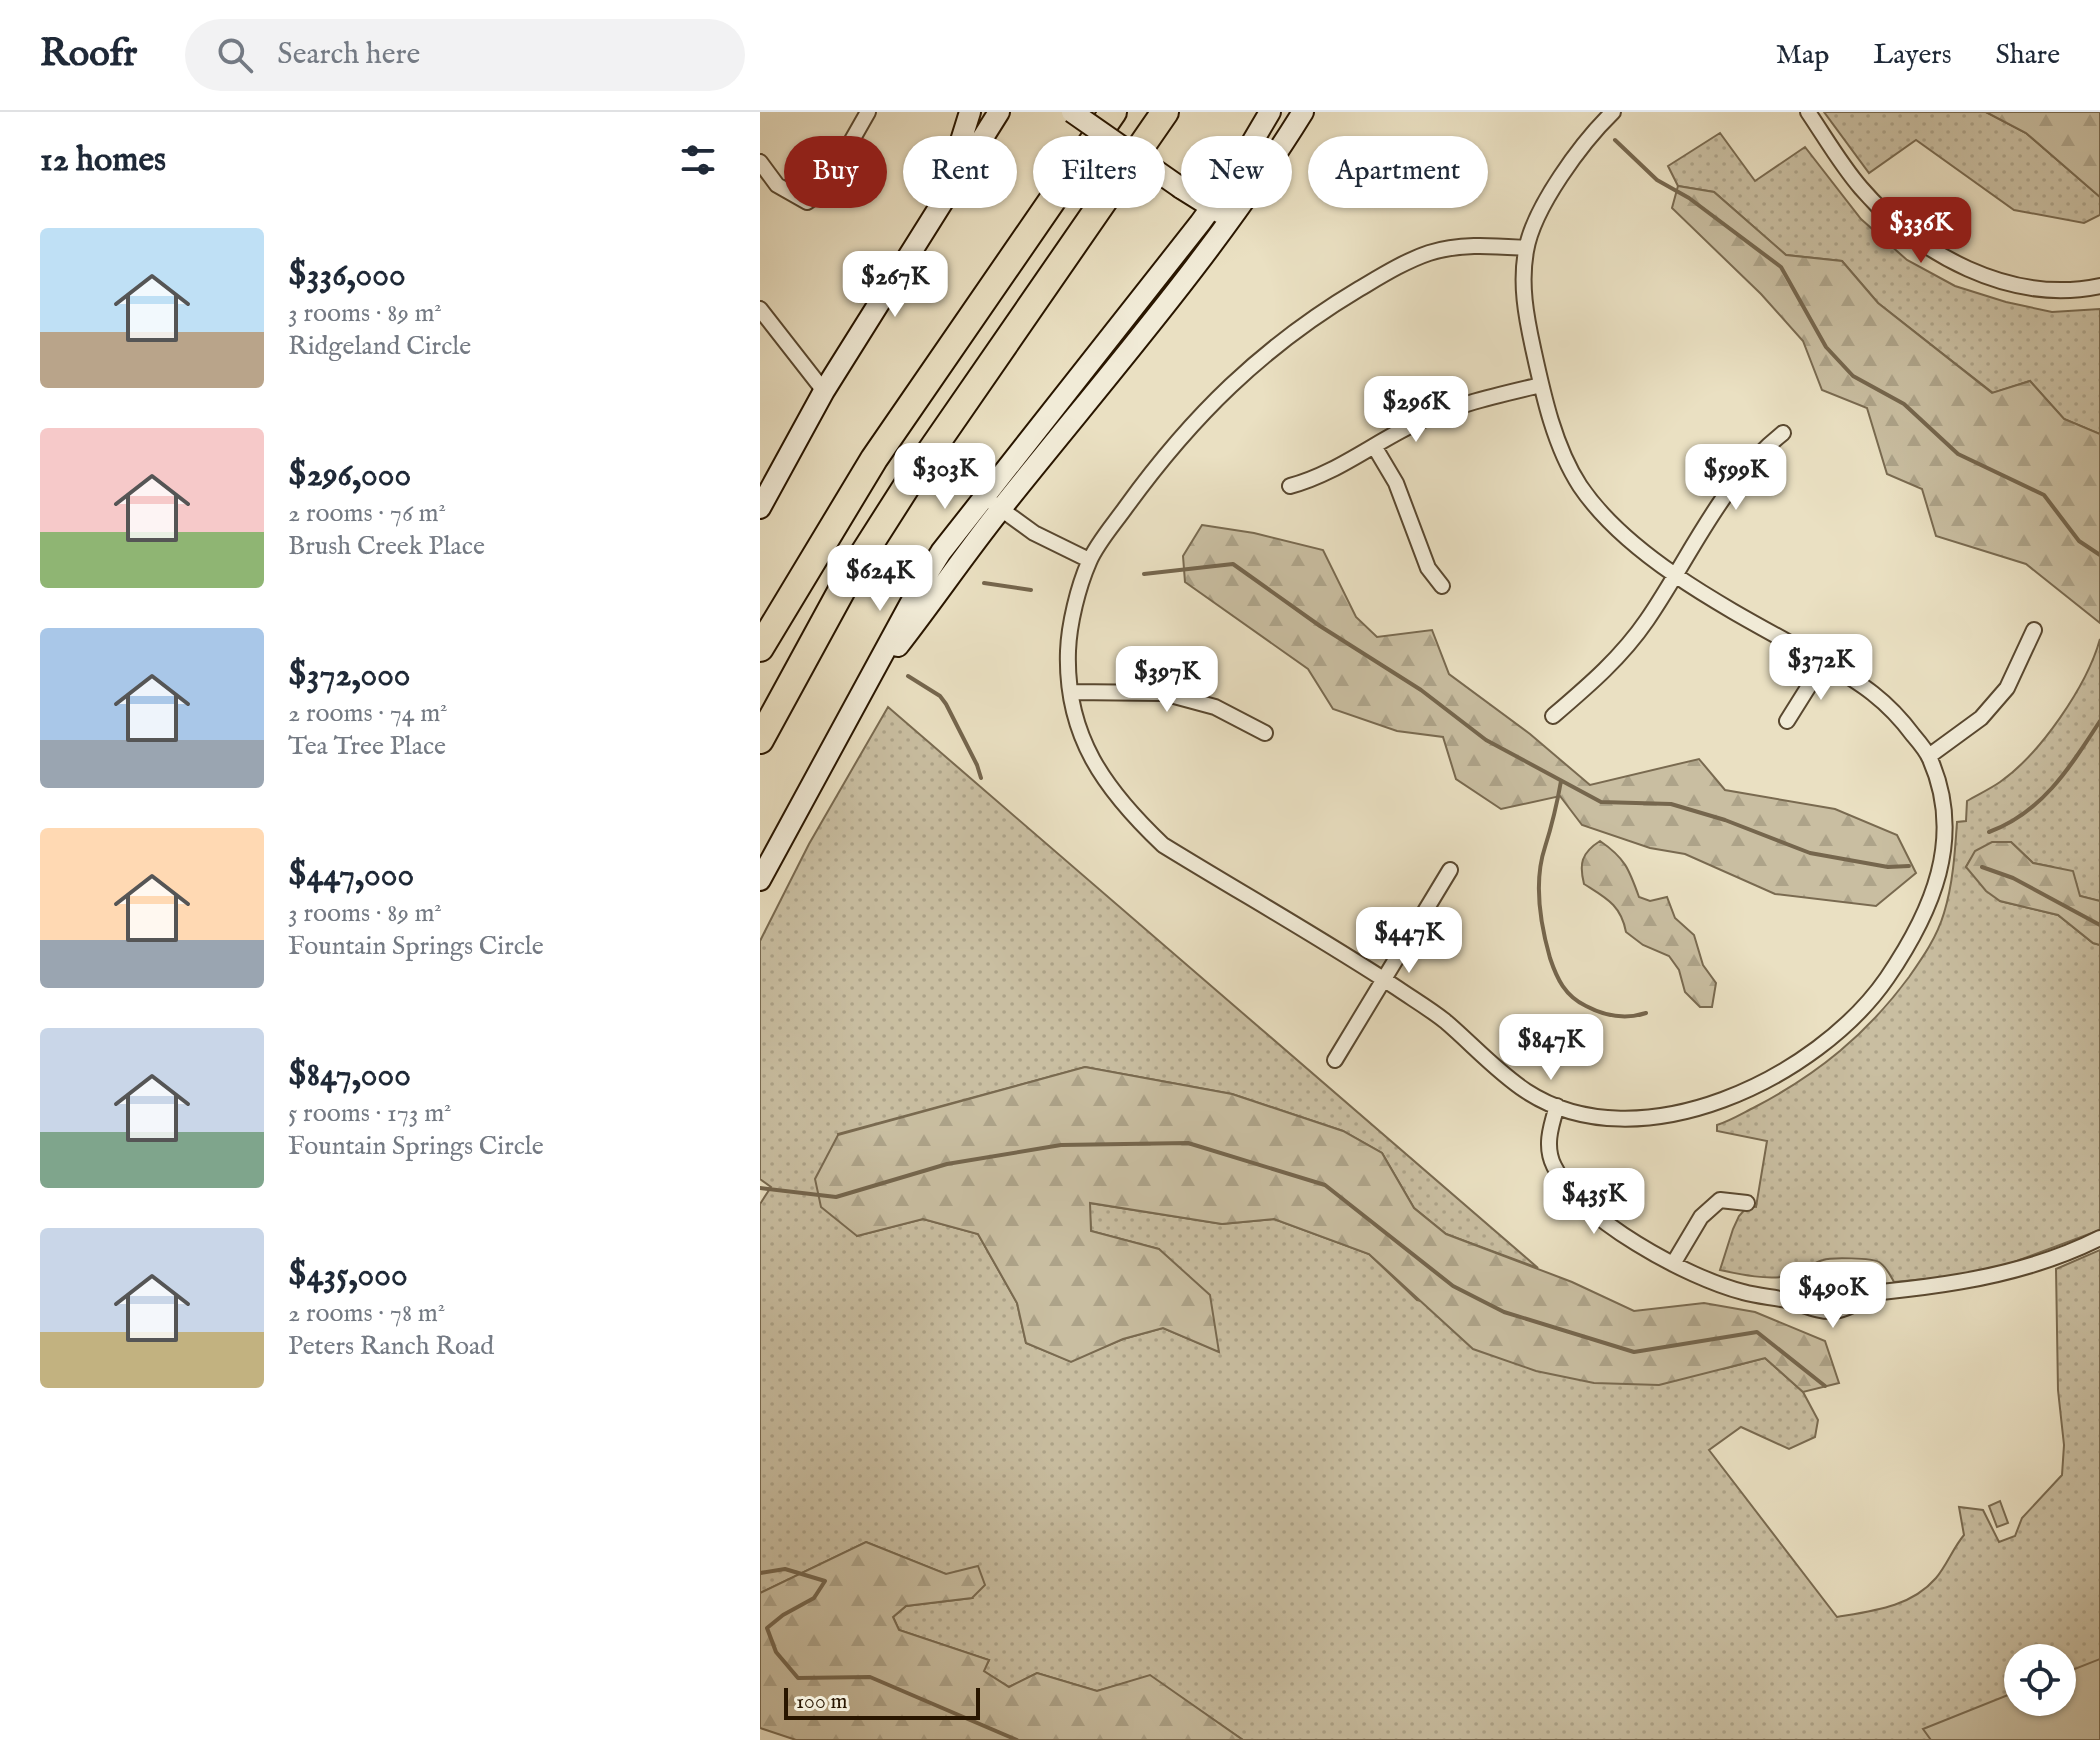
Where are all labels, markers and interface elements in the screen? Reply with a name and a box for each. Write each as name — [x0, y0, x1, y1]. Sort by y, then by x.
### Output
search box — [185, 19, 745, 91]
text: Roofr — [40, 31, 137, 79]
icon: search — [213, 33, 257, 77]
text: Search here — [277, 36, 420, 74]
text: Map — [1776, 38, 1829, 73]
text: Layers — [1873, 38, 1952, 73]
text: Share — [1996, 38, 2060, 73]
chip: Buy — [784, 136, 887, 208]
chip: Rent — [903, 136, 1017, 208]
chip: Filters — [1033, 136, 1165, 208]
chip: New — [1181, 136, 1292, 208]
chip: Apartment — [1308, 136, 1488, 208]
icon: filters — [676, 138, 720, 182]
text: 12 homes — [40, 139, 166, 182]
pin: $336K — [1865, 197, 1977, 265]
text: $336K — [1889, 206, 1953, 239]
pin: $267K — [839, 251, 951, 319]
text: $336,000 — [288, 254, 406, 297]
icon: home — [104, 260, 200, 356]
text: $267K — [861, 260, 929, 293]
text: 3 rooms · 89 m² — [288, 297, 442, 330]
text: Ridgeland Circle — [288, 330, 471, 363]
pin: $296K — [1360, 376, 1472, 444]
text: $296K — [1382, 385, 1450, 418]
pin: $303K — [889, 443, 1001, 511]
pin: $599K — [1680, 444, 1792, 512]
text: $303K — [912, 452, 978, 485]
text: $599K — [1703, 453, 1769, 486]
text: $296,000 — [288, 454, 411, 497]
icon: home — [104, 460, 200, 556]
text: 2 rooms · 76 m² — [288, 497, 446, 530]
text: Brush Creek Place — [288, 530, 485, 563]
pin: $624K — [824, 545, 936, 613]
text: $624K — [845, 554, 915, 587]
pin: $372K — [1765, 634, 1877, 702]
text: $372K — [1787, 643, 1855, 676]
pin: $397K — [1111, 646, 1223, 714]
text: $372,000 — [288, 654, 411, 697]
text: $397K — [1134, 655, 1200, 688]
icon: home — [104, 660, 200, 756]
text: 2 rooms · 74 m² — [288, 697, 448, 730]
text: Tea Tree Place — [288, 730, 446, 763]
text: $447,000 — [288, 854, 414, 897]
icon: home — [104, 860, 200, 956]
text: 3 rooms · 89 m² — [288, 897, 442, 930]
pin: $447K — [1353, 907, 1465, 975]
text: $447K — [1374, 916, 1444, 949]
text: Fountain Springs Circle — [288, 930, 544, 963]
pin: $847K — [1495, 1014, 1607, 1082]
text: $847K — [1517, 1023, 1585, 1056]
text: $847,000 — [288, 1054, 411, 1097]
icon: home — [104, 1060, 200, 1156]
text: 5 rooms · 173 m² — [288, 1097, 452, 1130]
text: Fountain Springs Circle — [288, 1130, 544, 1163]
pin: $435K — [1538, 1168, 1650, 1236]
text: $435K — [1561, 1177, 1627, 1210]
text: $435,000 — [288, 1254, 408, 1297]
icon: home — [104, 1260, 200, 1356]
pin: $490K — [1777, 1262, 1889, 1330]
text: $490K — [1798, 1271, 1868, 1304]
text: 2 rooms · 78 m² — [288, 1297, 445, 1330]
text: Peters Ranch Road — [288, 1330, 494, 1363]
map controls — [2004, 1644, 2076, 1716]
button: locate — [2004, 1644, 2076, 1716]
scale bar — [784, 1684, 980, 1720]
text: 100 m — [796, 1688, 848, 1716]

